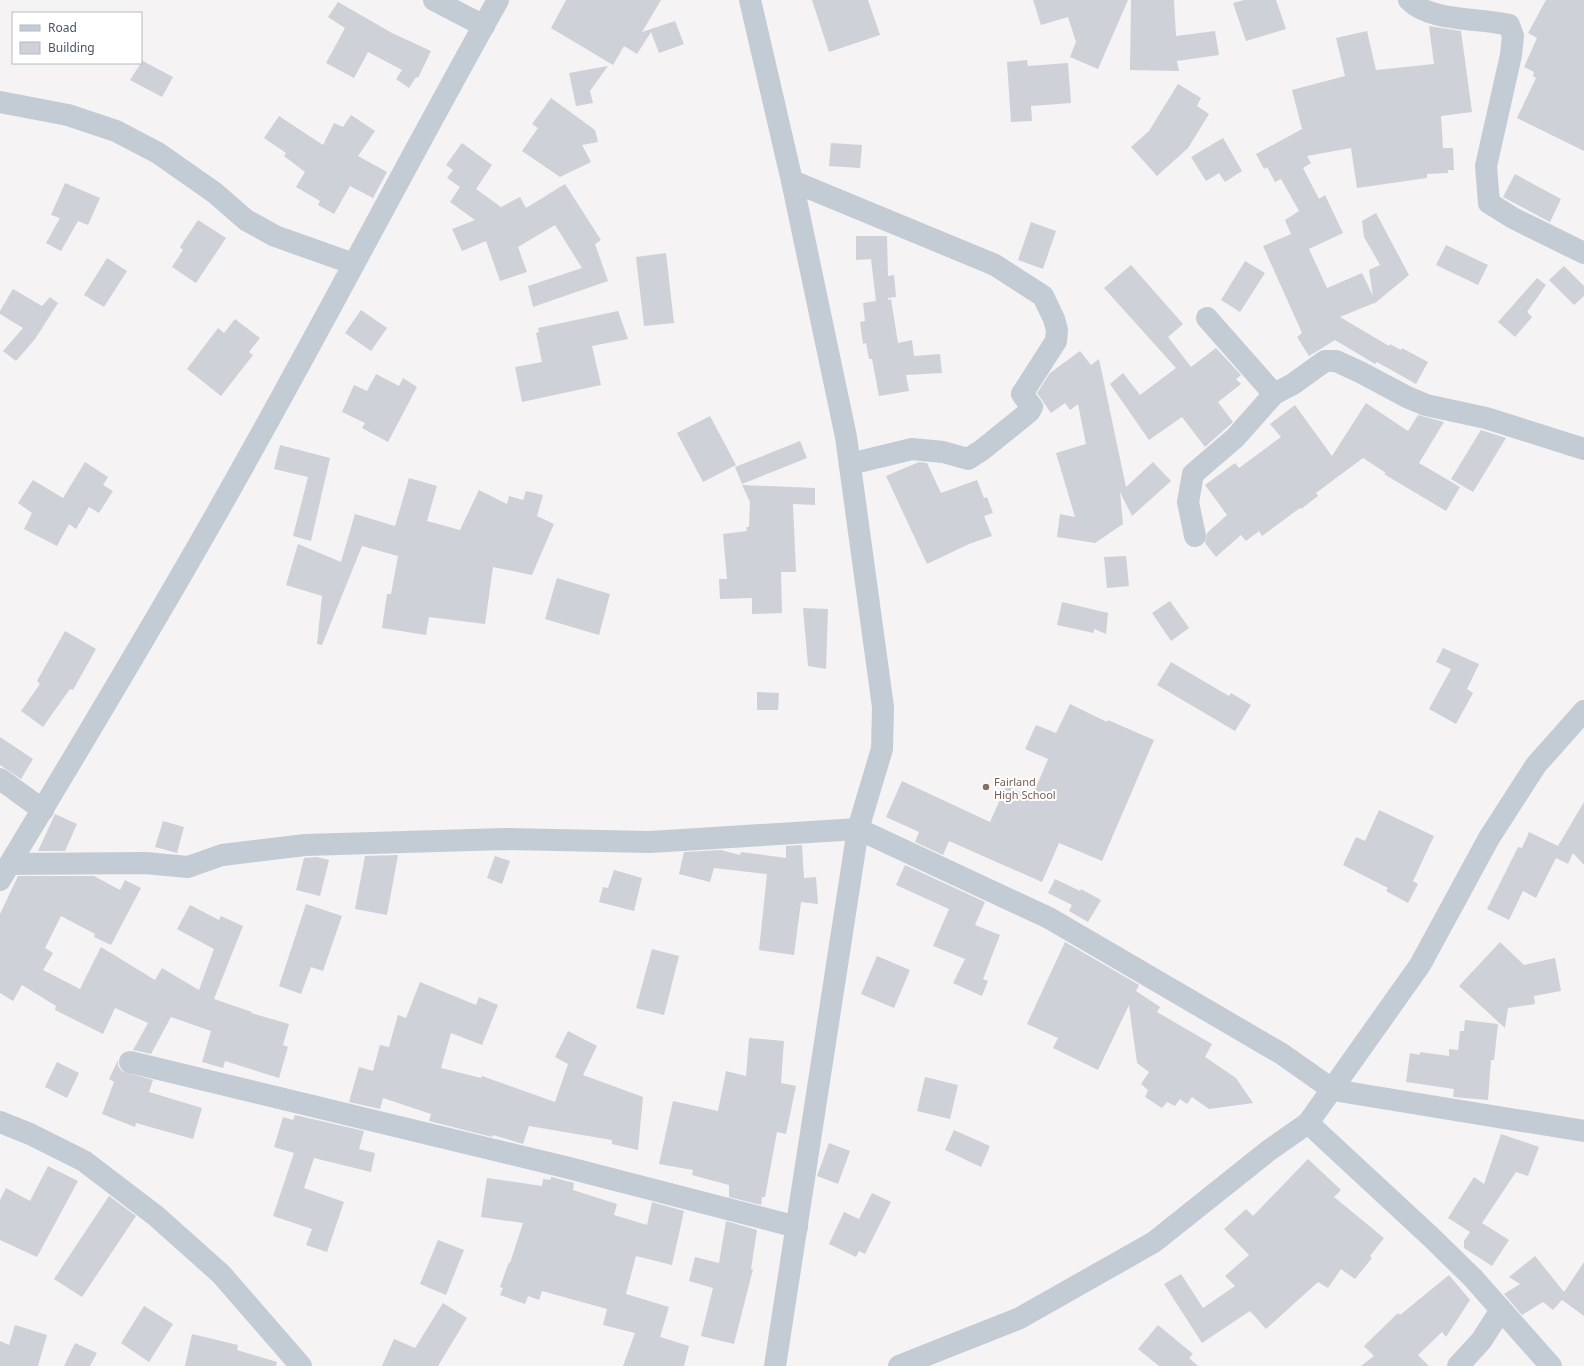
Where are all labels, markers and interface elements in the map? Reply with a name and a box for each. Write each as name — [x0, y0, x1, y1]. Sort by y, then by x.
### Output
legend — [12, 12, 142, 64]
text: Road — [48, 19, 77, 36]
text: Building — [48, 39, 95, 56]
place label: Fairland High School — [994, 774, 1056, 802]
marker: Fairland High School — [981, 782, 991, 792]

